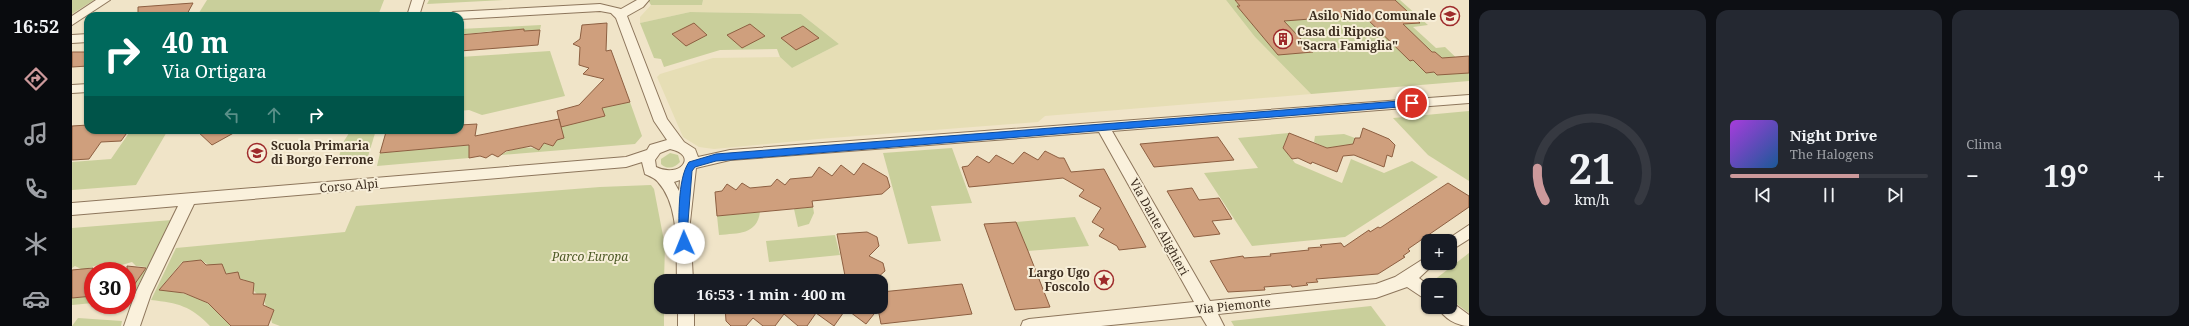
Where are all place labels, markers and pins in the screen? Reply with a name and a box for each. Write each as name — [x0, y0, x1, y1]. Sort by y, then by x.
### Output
school or university icon: Asilo Nido Comunale — [1439, 5, 1461, 27]
place label: Asilo Nido Comunale — [1309, 7, 1436, 24]
place label: Casa di Riposo "Sacra Famiglia" — [1297, 23, 1398, 54]
building icon: Casa di Riposo "Sacra Famiglia" — [1272, 28, 1294, 50]
pin — [1395, 86, 1429, 120]
place label: Scuola Primaria di Borgo Ferrone — [271, 137, 374, 168]
school or university icon: Scuola Primaria di Borgo Ferrone — [246, 142, 268, 164]
place label: Largo Ugo Foscolo — [1028, 264, 1090, 295]
place icon: Largo Ugo Foscolo — [1093, 269, 1115, 291]

